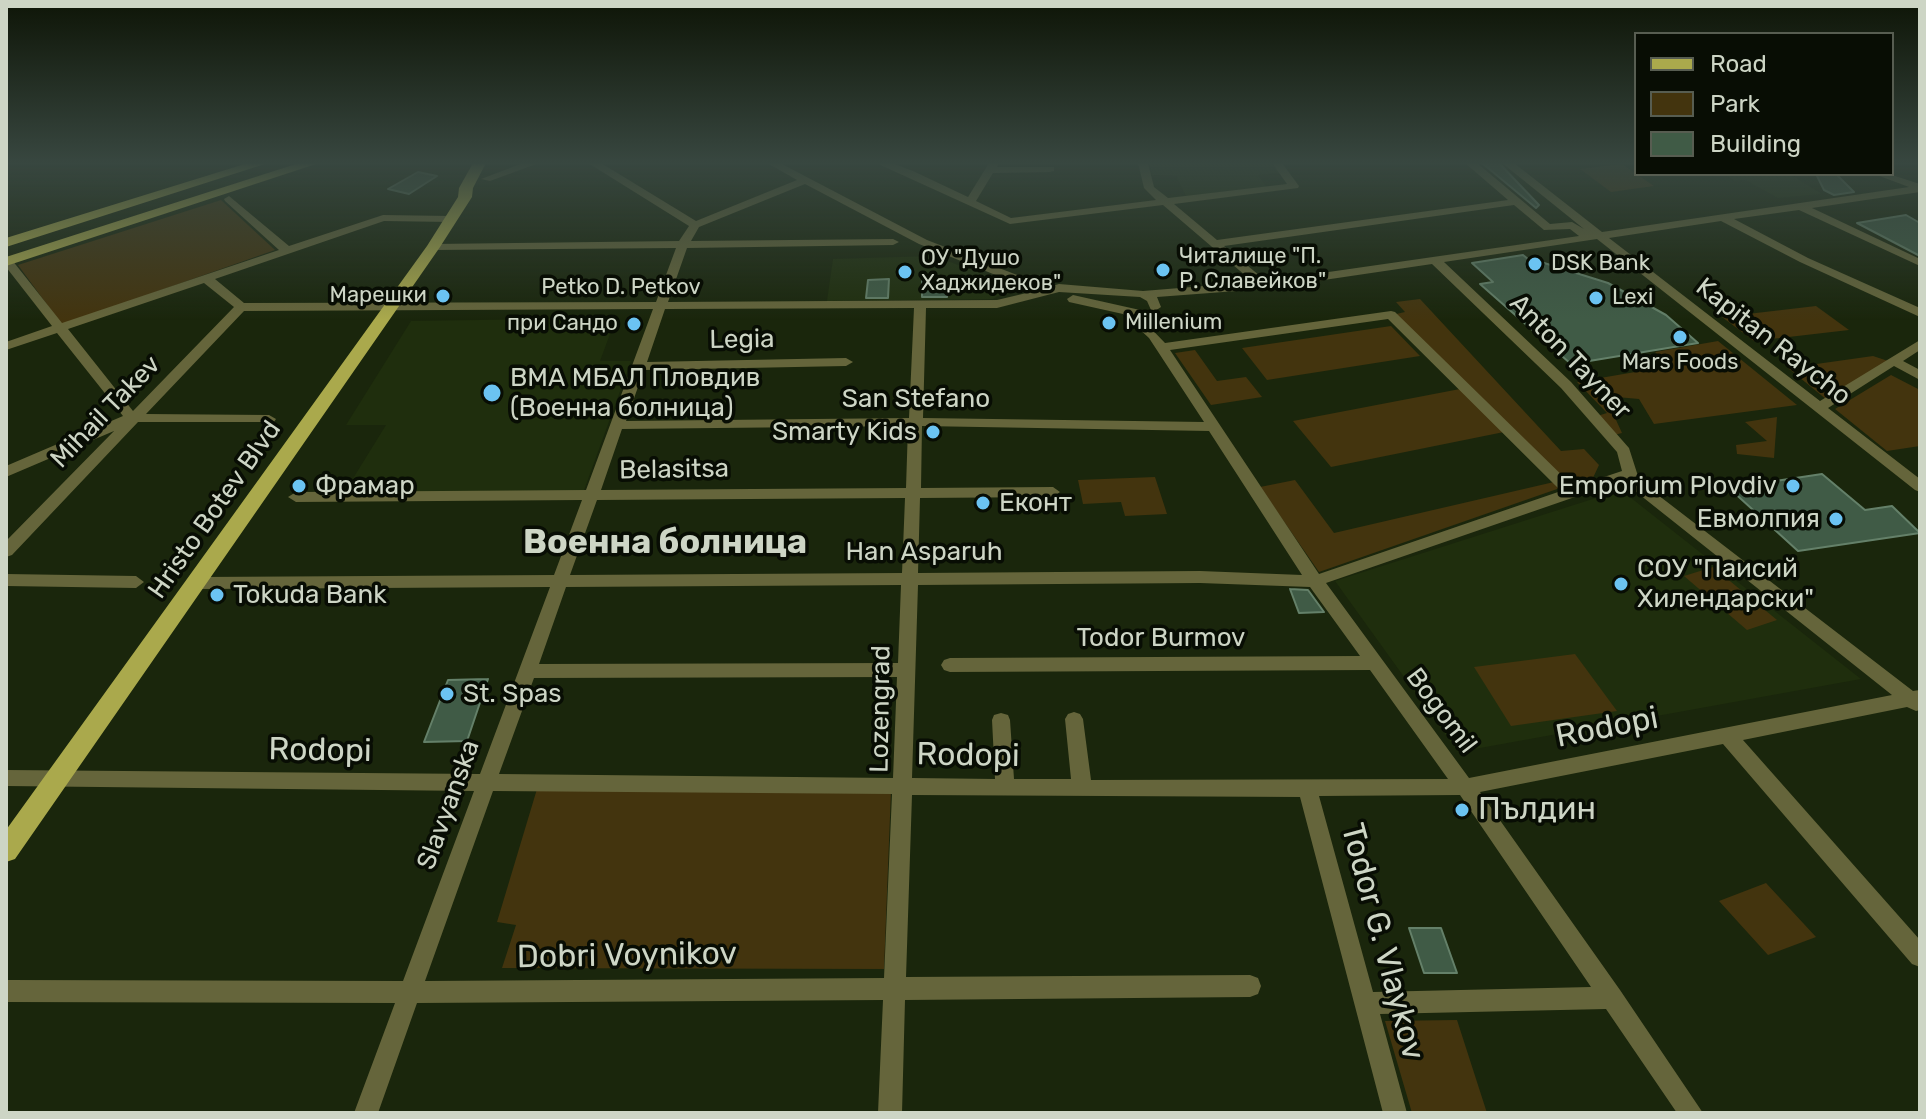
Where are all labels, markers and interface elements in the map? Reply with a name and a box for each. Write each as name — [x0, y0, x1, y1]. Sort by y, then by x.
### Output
legend — [1634, 32, 1894, 176]
text: Road — [1710, 50, 1767, 78]
text: Park — [1710, 90, 1760, 118]
text: Building — [1710, 130, 1801, 158]
place label: Читалище "П. Р. Славейков" — [1179, 244, 1326, 296]
place label: ОУ "Душо Хаджидеков" — [921, 246, 1061, 298]
place label: DSK Bank — [1551, 251, 1650, 277]
marker: DSK Bank — [1526, 255, 1544, 273]
marker: Читалище "П. Р. Славейков" — [1154, 261, 1172, 279]
marker: ОУ "Душо Хаджидеков" — [896, 263, 914, 281]
street label: Kapitan Raycho — [1689, 272, 1857, 412]
street label: Petko D. Petkov — [541, 275, 701, 301]
place label: Марешки — [329, 283, 427, 309]
place label: Lexi — [1612, 285, 1653, 311]
marker: Марешки — [434, 287, 452, 305]
street label: Anton Tayner — [1503, 288, 1637, 426]
marker: Lexi — [1587, 289, 1605, 307]
place label: Millenium — [1125, 310, 1222, 336]
place label: при Сандо — [507, 311, 618, 337]
marker: Millenium — [1100, 314, 1118, 332]
marker: при Сандо — [625, 315, 643, 333]
street label: Legia — [709, 324, 775, 356]
marker: Mars Foods — [1671, 328, 1689, 346]
street label: Mihail Takev — [45, 349, 167, 475]
place label: Mars Foods — [1622, 350, 1738, 376]
place label: ВМА МБАЛ Пловдив (Военна болница) — [510, 362, 760, 424]
marker: ВМА МБАЛ Пловдив (Военна болница) — [481, 382, 503, 404]
street label: San Stefano — [842, 383, 990, 415]
street label: Hristo Botev Blvd — [142, 415, 288, 605]
place label: Smarty Kids — [772, 416, 917, 448]
marker: Smarty Kids — [924, 423, 942, 441]
street label: Belasitsa — [619, 453, 729, 487]
place label: Фрамар — [315, 470, 415, 502]
place label: Emporium Plovdiv — [1559, 470, 1777, 502]
marker: Фрамар — [290, 477, 308, 495]
marker: Emporium Plovdiv — [1784, 477, 1802, 495]
place label: Еконт — [999, 487, 1072, 519]
marker: Еконт — [974, 494, 992, 512]
place label: Евмолпия — [1697, 503, 1820, 535]
marker: Евмолпия — [1827, 510, 1845, 528]
district label: Военна болница — [523, 523, 807, 563]
street label: Han Asparuh — [846, 536, 1002, 568]
place label: СОУ "Паисий Хилендарски" — [1637, 553, 1814, 614]
marker: СОУ "Паисий Хилендарски" — [1612, 575, 1630, 593]
place label: Tokuda Bank — [233, 579, 387, 611]
marker: Tokuda Bank — [208, 586, 226, 604]
street label: Todor Burmov — [1077, 622, 1245, 654]
street label: Lozengrad — [864, 645, 898, 773]
street label: Bogomil — [1399, 662, 1483, 760]
place label: St. Spas — [463, 678, 562, 710]
marker: St. Spas — [438, 685, 456, 703]
street label: Rodopi — [1553, 699, 1661, 757]
street label: Rodopi — [268, 731, 372, 771]
street label: Slavyanska — [411, 736, 487, 874]
street label: Rodopi — [916, 736, 1020, 776]
place label: Пълдин — [1478, 791, 1596, 829]
marker: Пълдин — [1453, 801, 1471, 819]
street label: Todor G. Vlaykov — [1332, 819, 1432, 1065]
street label: Dobri Voynikov — [517, 935, 737, 977]

